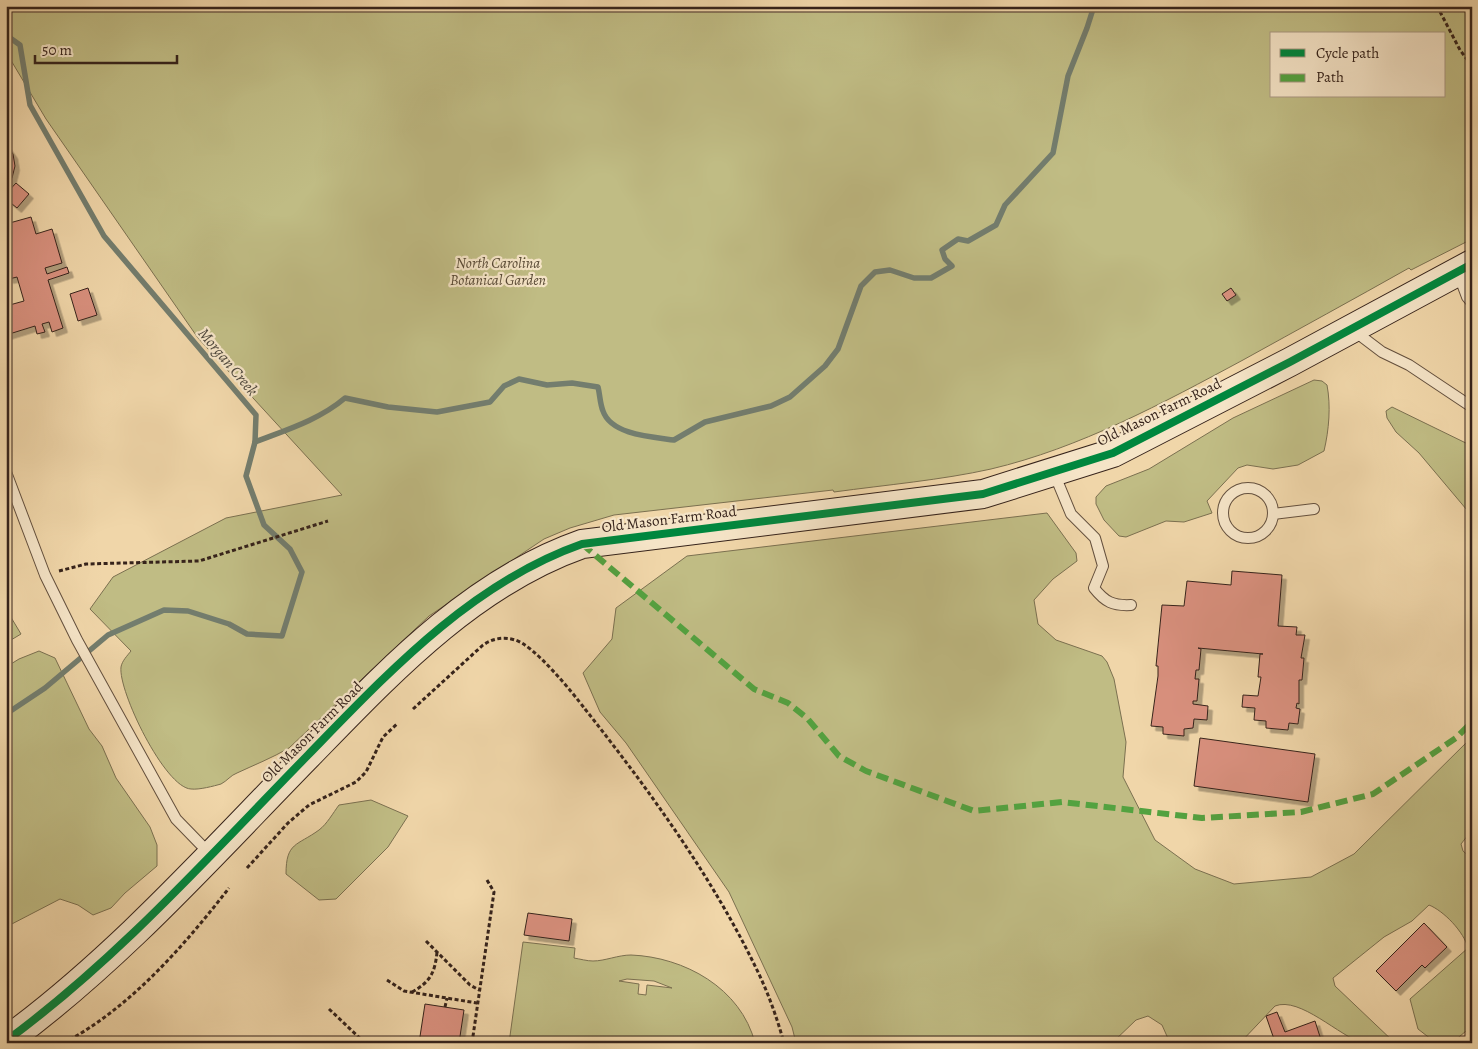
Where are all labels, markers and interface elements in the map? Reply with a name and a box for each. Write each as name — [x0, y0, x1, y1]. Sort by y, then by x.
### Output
scale bar — [35, 32, 178, 64]
legend — [1270, 32, 1446, 98]
text: 50 m — [42, 40, 72, 60]
text: Cycle path — [1316, 43, 1379, 63]
text: Path — [1316, 67, 1344, 87]
park label: North Carolina Botanical Garden — [450, 253, 546, 290]
water label: Morgan Creek — [193, 323, 263, 401]
street label: Old Mason Farm Road — [1094, 373, 1225, 451]
street label: Old Mason Farm Road — [600, 501, 739, 537]
street label: Old Mason Farm Road — [257, 676, 368, 787]

